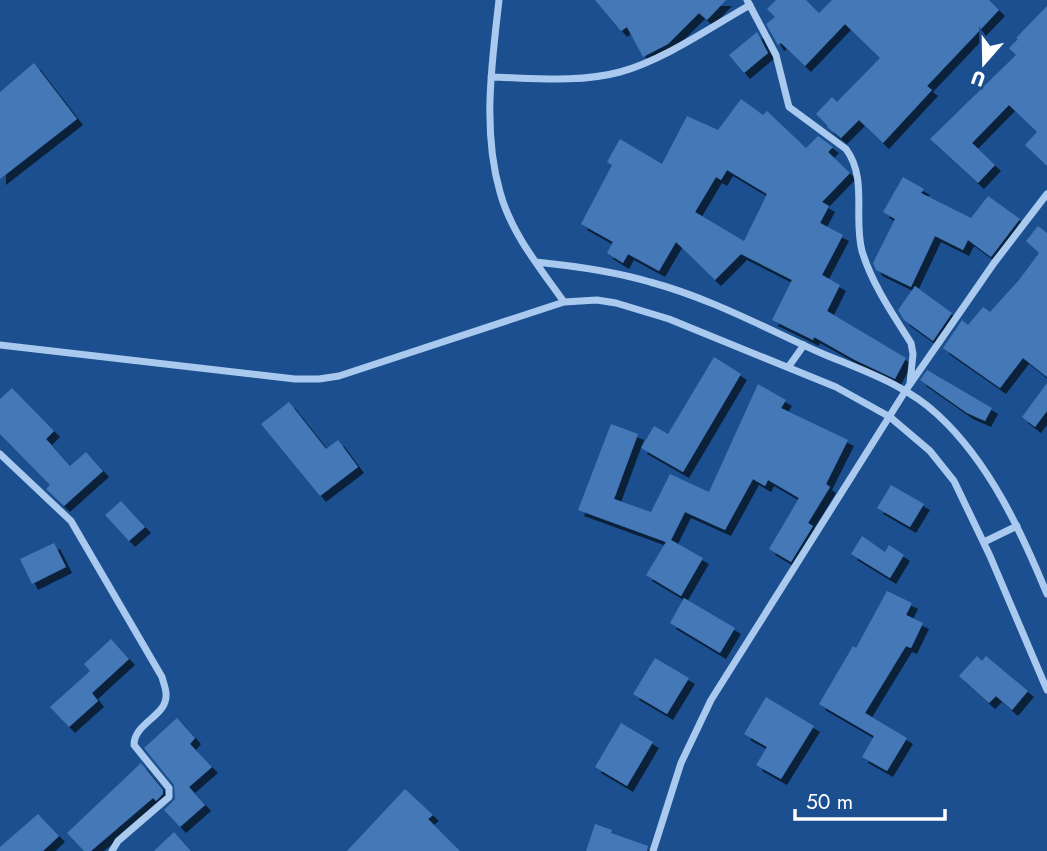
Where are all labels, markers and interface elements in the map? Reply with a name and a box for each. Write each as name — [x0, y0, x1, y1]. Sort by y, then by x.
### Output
north arrow — [949, 28, 1019, 98]
text: U — [967, 64, 989, 93]
scale bar — [795, 778, 946, 822]
text: 50 m — [806, 787, 853, 817]

